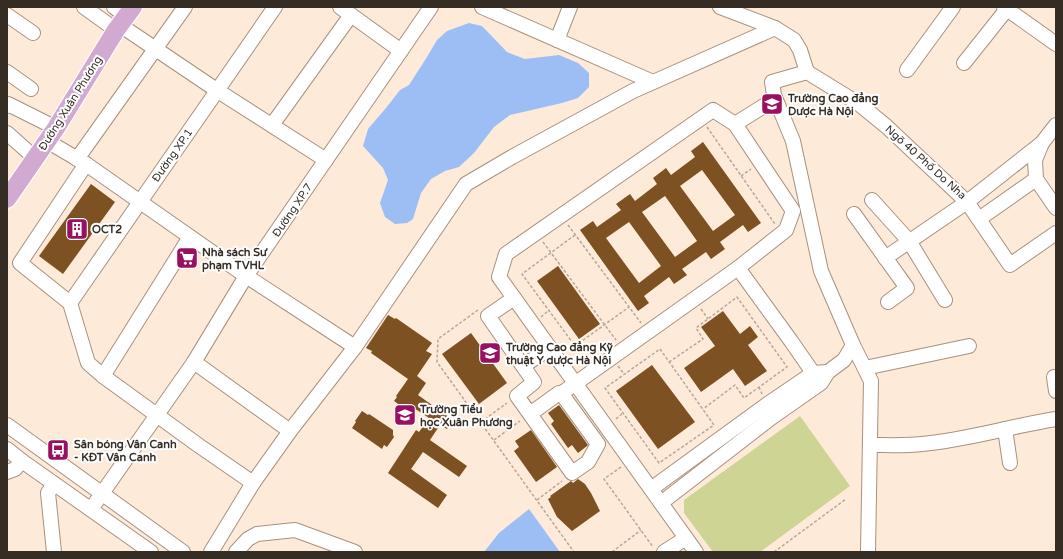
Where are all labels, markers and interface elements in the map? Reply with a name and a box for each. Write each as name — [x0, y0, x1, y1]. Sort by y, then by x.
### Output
street label: Đường Xuân Phương — [36, 54, 105, 153]
school or university icon: Trường Cao đẳng Dược Hà Nội — [759, 91, 785, 117]
place label: Trường Cao đẳng Dược Hà Nội — [787, 92, 879, 118]
street label: Ngõ 40 Phố Do Nha — [882, 123, 969, 202]
street label: Đường XP.1 — [149, 126, 195, 184]
street label: Đường XP.7 — [270, 181, 315, 240]
building icon: OCT2 — [64, 216, 90, 242]
place label: OCT2 — [92, 223, 122, 236]
supermarket icon: Nhà sách Sư phạm TVHL — [174, 245, 200, 271]
place label: Nhà sách Sư phạm TVHL — [202, 246, 268, 273]
school or university icon: Trường Cao đẳng Kỹ thuật Y dược Hà Nội — [477, 340, 503, 366]
place label: Trường Cao đẳng Kỹ thuật Y dược Hà Nội — [505, 341, 613, 367]
school or university icon: Trường Tiểu học Xuân Phương — [392, 402, 418, 428]
place label: Trường Tiểu học Xuân Phương — [419, 403, 513, 430]
bus stop icon: Sân bóng Vân Canh - KĐT Vân Canh — [45, 437, 71, 463]
place label: Sân bóng Vân Canh - KĐT Vân Canh — [74, 438, 177, 464]

